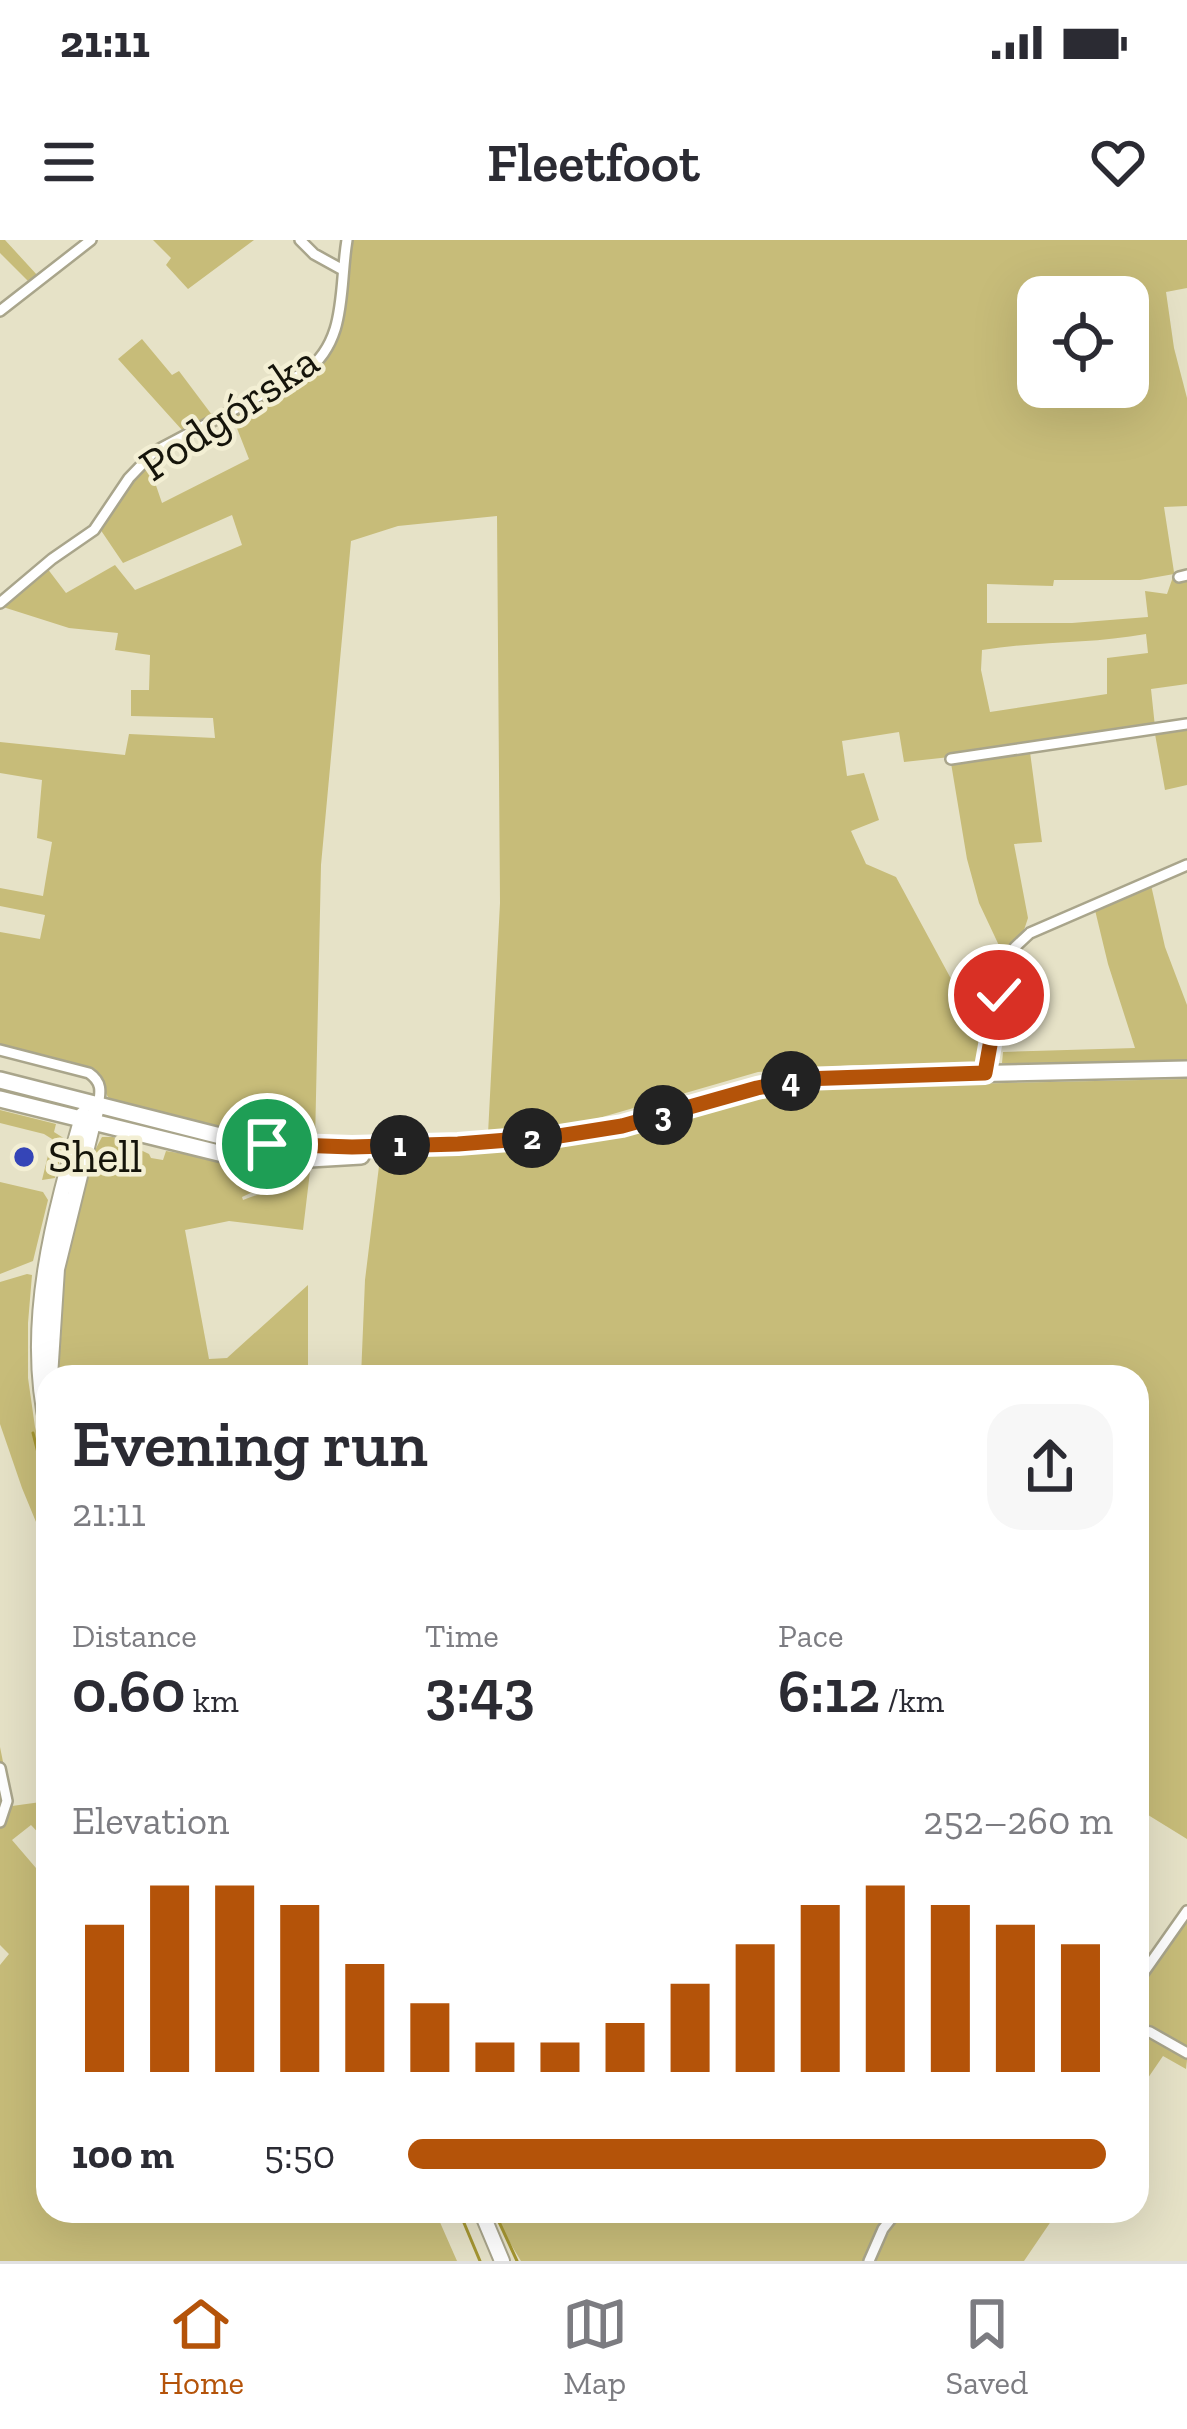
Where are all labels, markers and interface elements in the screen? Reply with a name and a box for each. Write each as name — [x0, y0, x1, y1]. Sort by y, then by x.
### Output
text: 21:11 — [60, 15, 150, 69]
icon: menu — [36, 129, 102, 195]
icon: heart — [1085, 129, 1151, 195]
text: Fleetfoot — [487, 130, 700, 195]
map controls — [1017, 276, 1149, 408]
button: locate — [1017, 276, 1149, 408]
street label: Podgórska — [129, 334, 329, 492]
pin — [948, 944, 1050, 1046]
icon: check — [966, 962, 1032, 1028]
pin: 4 — [761, 1051, 821, 1111]
text: 4 — [782, 1061, 800, 1100]
pin: 3 — [633, 1085, 693, 1145]
pin — [216, 1093, 318, 1195]
text: 3 — [654, 1095, 672, 1134]
pin: 2 — [502, 1108, 562, 1168]
icon: arrive — [234, 1111, 300, 1177]
pin: 1 — [370, 1115, 430, 1175]
text: 2 — [523, 1118, 541, 1157]
text: 1 — [393, 1125, 407, 1164]
place label: Shell — [48, 1130, 142, 1184]
marker: Shell — [11, 1144, 37, 1170]
text: Evening run — [72, 1404, 428, 1483]
button: share — [987, 1404, 1113, 1530]
text: 21:11 — [72, 1489, 146, 1536]
text: Distance — [72, 1616, 197, 1655]
text: Time — [425, 1616, 499, 1655]
text: Pace — [778, 1616, 843, 1655]
text: 0.60 — [72, 1655, 186, 1727]
text: 3:43 — [425, 1655, 535, 1727]
text: 6:12 — [778, 1655, 880, 1727]
text: km — [186, 1681, 239, 1720]
text: /km — [880, 1681, 944, 1720]
text: Elevation — [72, 1797, 229, 1844]
text: 252–260 m — [923, 1797, 1113, 1844]
text: 100 m — [72, 2131, 174, 2178]
text: 5:50 — [264, 2131, 335, 2178]
tab: Home — [159, 2291, 244, 2402]
tab: Map — [562, 2291, 628, 2402]
tab: Saved — [945, 2291, 1028, 2402]

